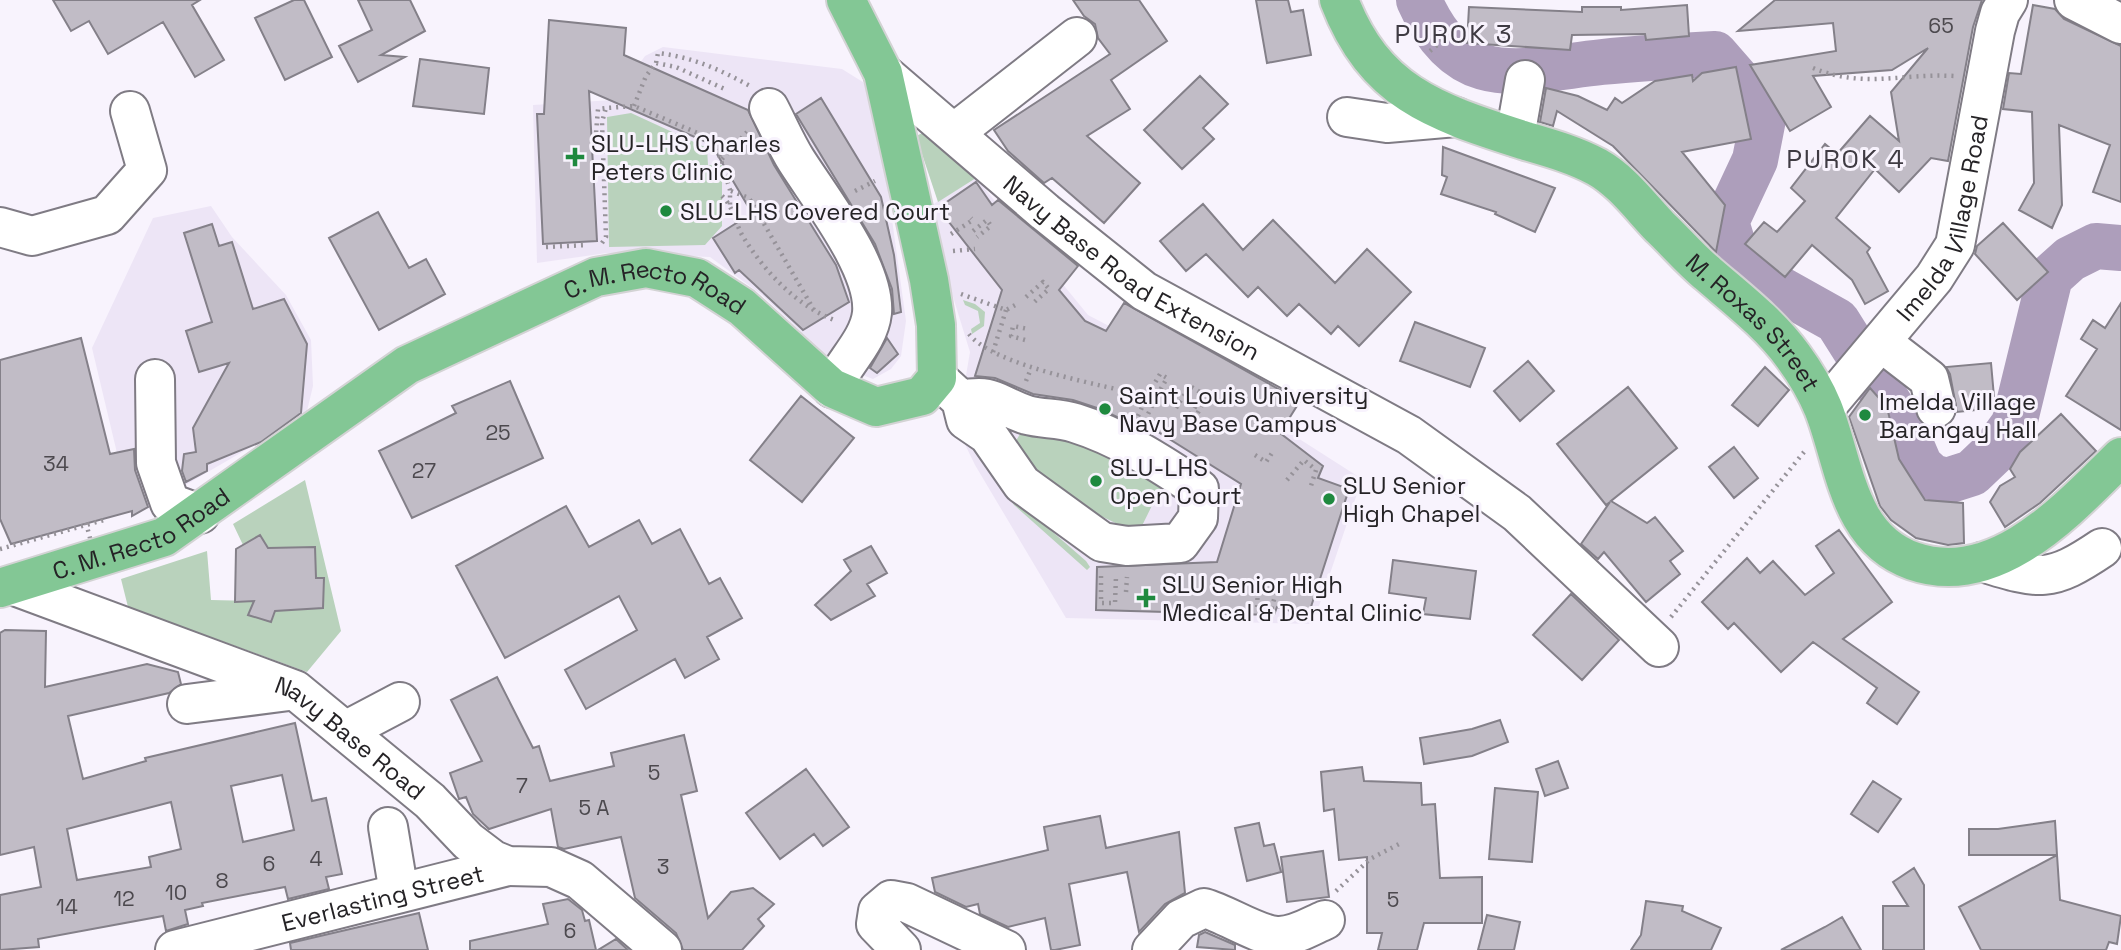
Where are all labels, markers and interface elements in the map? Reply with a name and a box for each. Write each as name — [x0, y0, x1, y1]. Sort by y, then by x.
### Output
house number: 65 — [1928, 12, 1954, 39]
district label: PUROK 3 — [1395, 17, 1514, 51]
street label: Imelda Village Road — [1889, 112, 1995, 327]
place label: SLU-LHS Charles Peters Clinic — [591, 128, 781, 187]
district label: PUROK 4 — [1786, 142, 1906, 176]
marker: SLU-LHS Charles Peters Clinic — [565, 147, 585, 167]
street label: Navy Base Road Extension — [997, 168, 1266, 367]
place label: SLU-LHS Covered Court — [680, 196, 950, 227]
marker: SLU-LHS Covered Court — [658, 203, 674, 219]
street label: M. Roxas Street — [1680, 246, 1827, 396]
street label: C. M. Recto Road — [558, 252, 752, 321]
place label: Saint Louis University Navy Base Campus — [1119, 380, 1369, 439]
place label: Imelda Village Barangay Hall — [1879, 386, 2037, 445]
marker: Saint Louis University Navy Base Campus — [1097, 401, 1113, 417]
marker: Imelda Village Barangay Hall — [1857, 407, 1873, 423]
house number: 25 — [485, 419, 511, 446]
house number: 34 — [43, 450, 69, 477]
place label: SLU-LHS Open Court — [1110, 452, 1242, 511]
house number: 27 — [412, 457, 436, 484]
place label: SLU Senior High Chapel — [1343, 470, 1480, 529]
marker: SLU-LHS Open Court — [1088, 473, 1104, 489]
street label: C. M. Recto Road — [48, 480, 236, 586]
marker: SLU Senior High Chapel — [1321, 491, 1337, 507]
place label: SLU Senior High Medical & Dental Clinic — [1162, 569, 1423, 628]
marker: SLU Senior High Medical & Dental Clinic — [1136, 588, 1156, 608]
street label: Navy Base Road — [271, 668, 432, 806]
house number: 5 — [648, 759, 660, 786]
house number: 7 — [516, 772, 528, 799]
house number: 5 A — [579, 794, 609, 821]
house number: 4 — [309, 845, 323, 872]
house number: 6 — [263, 850, 275, 877]
house number: 3 — [657, 853, 669, 880]
street label: Everlasting Street — [278, 857, 487, 938]
house number: 8 — [215, 867, 229, 894]
house number: 10 — [165, 879, 187, 906]
house number: 12 — [113, 885, 135, 912]
house number: 5 — [1387, 886, 1399, 913]
house number: 14 — [56, 893, 78, 920]
house number: 6 — [564, 917, 576, 944]

